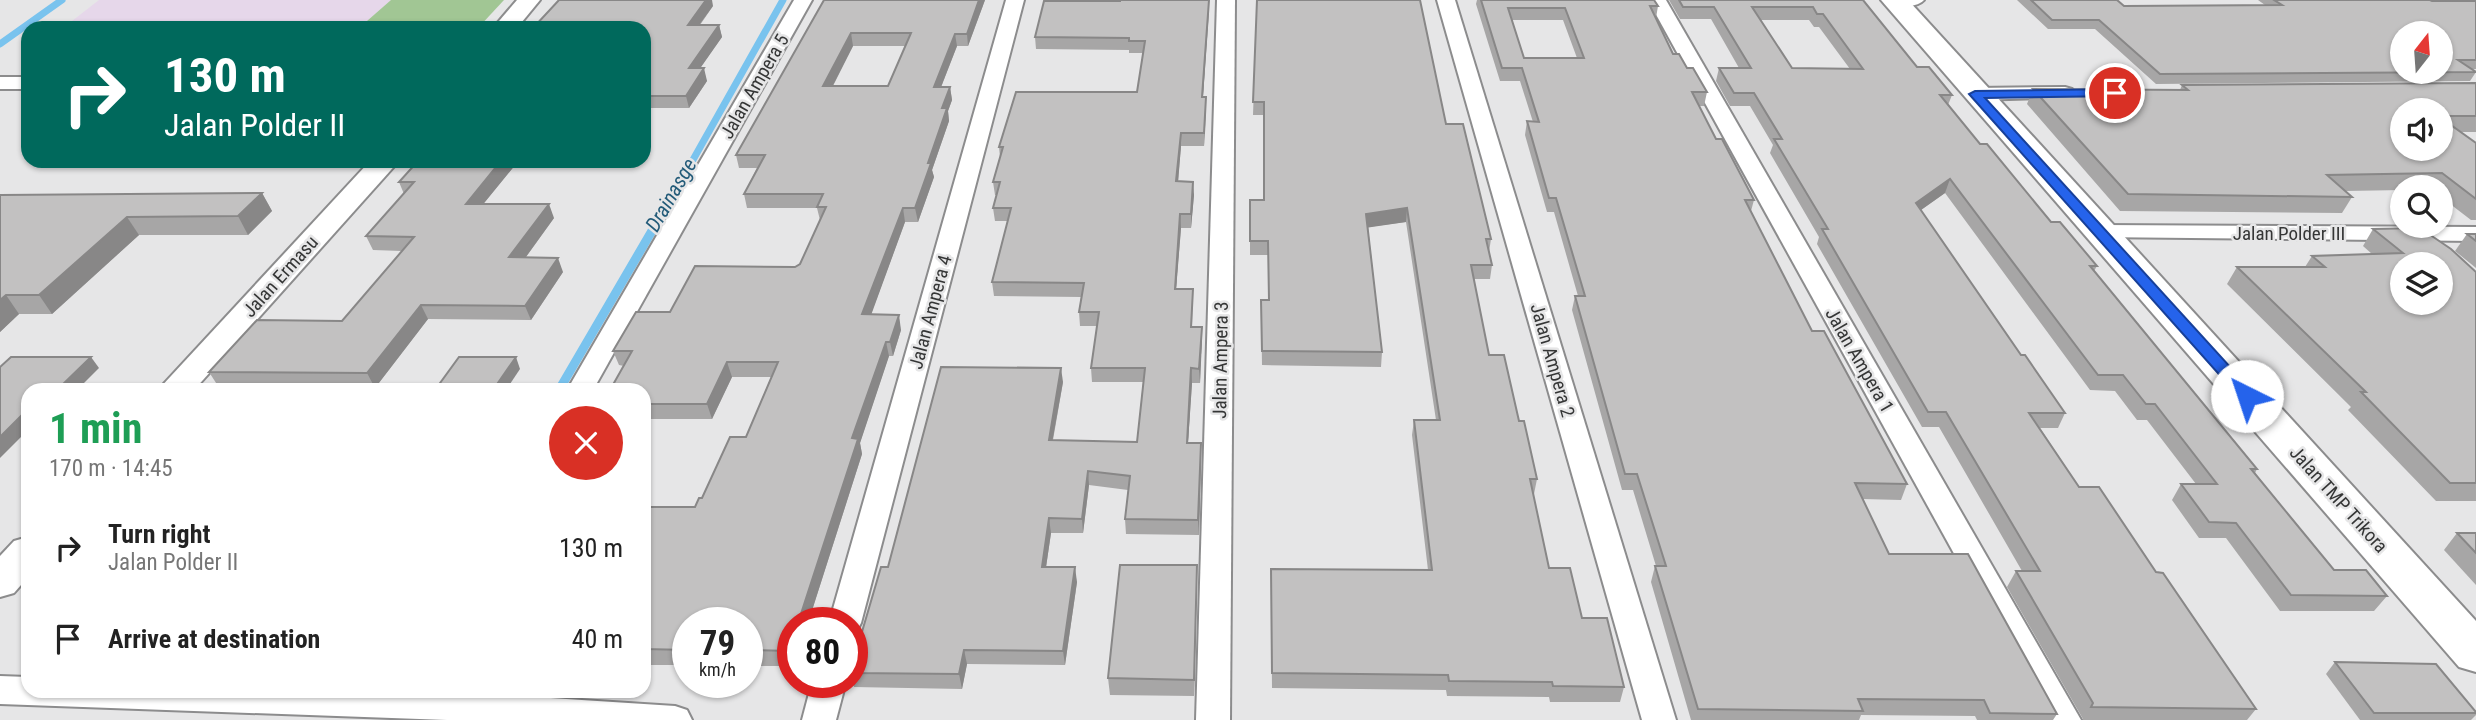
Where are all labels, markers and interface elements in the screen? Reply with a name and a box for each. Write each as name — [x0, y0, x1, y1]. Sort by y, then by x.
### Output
north arrow — [2390, 21, 2454, 84]
map controls — [2390, 21, 2453, 315]
street label: Jalan Ampera 5 — [715, 30, 794, 143]
text: 130 m — [164, 47, 286, 104]
icon: right — [49, 49, 140, 140]
pin — [2085, 63, 2145, 123]
icon: arrive — [2096, 74, 2134, 112]
button: sound — [2390, 98, 2453, 161]
text: Jalan Polder II — [164, 106, 345, 144]
water label: Drainasge — [641, 154, 701, 236]
button: search — [2390, 175, 2453, 238]
street label: Jalan Polder III — [2233, 222, 2345, 245]
street label: Jalan Ermasu — [238, 231, 323, 322]
button: layers — [2390, 252, 2453, 315]
street label: Jalan Ampera 4 — [904, 253, 957, 372]
street label: Jalan Ampera 3 — [1208, 301, 1233, 419]
street label: Jalan Ampera 2 — [1525, 301, 1580, 420]
street label: Jalan Ampera 1 — [1820, 304, 1899, 417]
position arrow — [2210, 359, 2284, 433]
text: 1 min — [49, 404, 142, 453]
button: close — [549, 406, 623, 480]
street label: Jalan TMP Trikora — [2285, 441, 2393, 557]
text: 170 m · 14:45 — [49, 455, 173, 482]
text: Turn right — [108, 519, 210, 549]
icon: right — [49, 529, 87, 567]
text: 130 m — [559, 533, 623, 563]
text: Jalan Polder II — [108, 549, 238, 576]
speed limit sign: 80 — [777, 607, 868, 698]
icon: arrive — [49, 620, 87, 658]
text: 79 — [700, 623, 735, 664]
text: Arrive at destination — [108, 624, 320, 654]
text: 40 m — [572, 624, 623, 654]
text: km/h — [699, 659, 736, 680]

